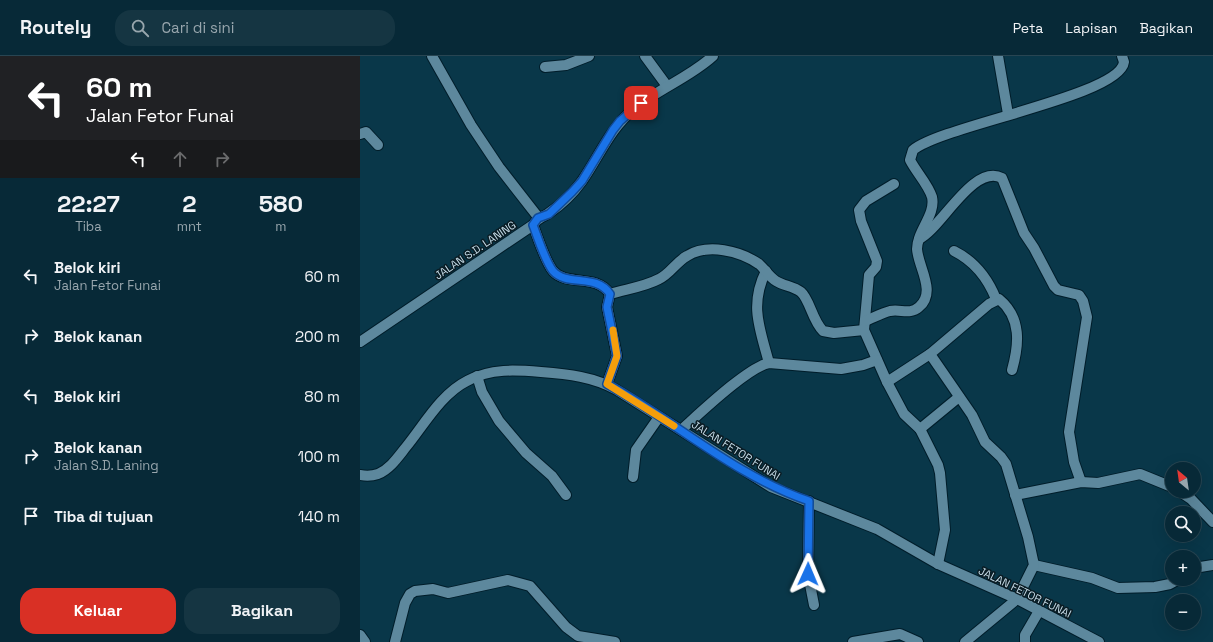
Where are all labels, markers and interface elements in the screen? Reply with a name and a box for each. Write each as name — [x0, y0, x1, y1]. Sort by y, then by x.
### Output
search box — [115, 10, 395, 46]
text: Routely — [20, 15, 91, 40]
icon: search — [129, 17, 151, 39]
text: Cari di sini — [161, 18, 234, 37]
text: Peta — [1013, 19, 1043, 37]
text: Lapisan — [1065, 19, 1117, 37]
text: Bagikan — [1139, 19, 1193, 37]
text: 60 m — [86, 69, 152, 105]
icon: left — [20, 72, 72, 124]
pin — [624, 86, 658, 120]
icon: arrive — [630, 92, 652, 114]
text: Jalan Fetor Funai — [86, 104, 234, 127]
icon: left — [127, 148, 149, 170]
icon: ahead — [169, 148, 191, 170]
icon: right — [211, 148, 233, 170]
text: 22:27 — [57, 188, 120, 219]
text: 2 — [182, 188, 196, 219]
text: 580 — [259, 188, 303, 219]
street label: JALAN S.D. LANING — [431, 217, 519, 283]
text: Tiba — [75, 218, 102, 235]
text: mnt — [177, 218, 202, 235]
text: m — [275, 218, 286, 235]
text: Belok kiri — [54, 258, 120, 277]
icon: left — [20, 265, 42, 287]
text: 60 m — [304, 267, 340, 286]
text: Jalan Fetor Funai — [54, 277, 161, 294]
icon: right — [20, 325, 42, 347]
text: Belok kanan — [54, 327, 142, 346]
text: 200 m — [295, 327, 340, 346]
icon: left — [20, 385, 42, 407]
text: Belok kiri — [54, 387, 120, 406]
text: 80 m — [304, 387, 340, 406]
street label: JALAN FETOR FUNAI — [689, 417, 783, 483]
text: Belok kanan — [54, 438, 142, 457]
icon: right — [20, 445, 42, 467]
text: 100 m — [298, 447, 340, 466]
text: Jalan S.D. Laning — [54, 457, 159, 474]
north arrow — [1165, 462, 1201, 498]
map controls — [1165, 462, 1201, 630]
icon: arrive — [20, 505, 42, 527]
button: search — [1165, 506, 1201, 542]
text: Tiba di tujuan — [54, 507, 153, 526]
text: 140 m — [298, 507, 340, 526]
button: + — [1165, 550, 1201, 586]
position arrow — [787, 553, 829, 595]
street label: JALAN FETOR FUNAI — [976, 563, 1074, 621]
button: Keluar — [20, 588, 176, 634]
button: Bagikan — [184, 588, 340, 634]
button: − — [1165, 594, 1201, 630]

